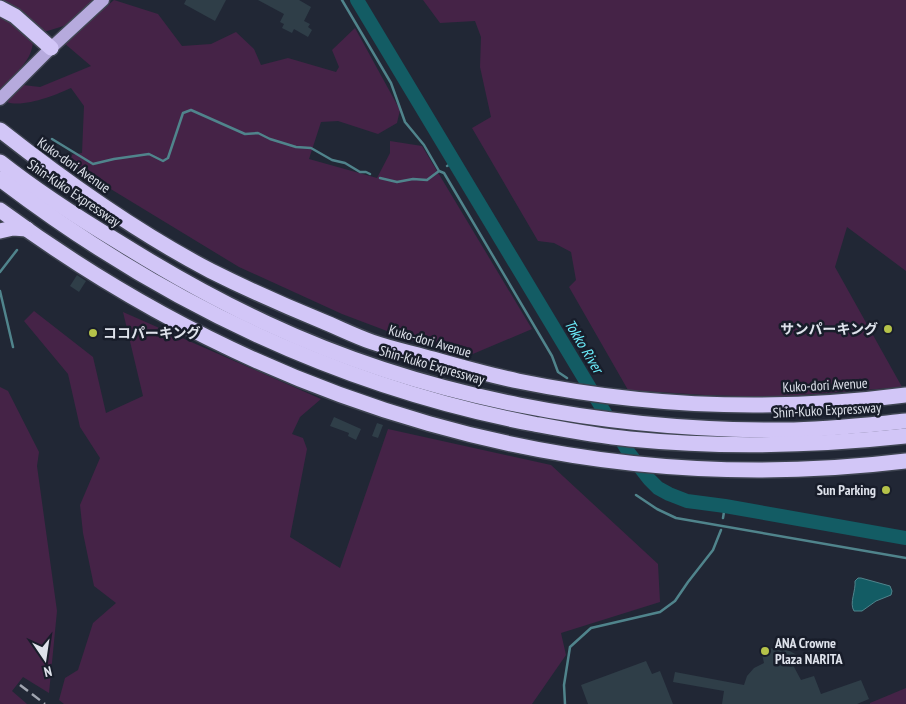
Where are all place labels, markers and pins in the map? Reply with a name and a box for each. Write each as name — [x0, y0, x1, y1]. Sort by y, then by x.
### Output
place label: サンパーキング — [780, 320, 878, 338]
marker: サンパーキング — [882, 323, 894, 335]
place label: ココパーキング — [103, 324, 201, 342]
marker: ココパーキング — [87, 327, 99, 339]
place label: Sun Parking — [817, 481, 876, 499]
marker: Sun Parking — [880, 484, 892, 496]
place label: ANA Crowne Plaza NARITA — [774, 634, 844, 668]
marker: ANA Crowne Plaza NARITA — [759, 645, 771, 657]

